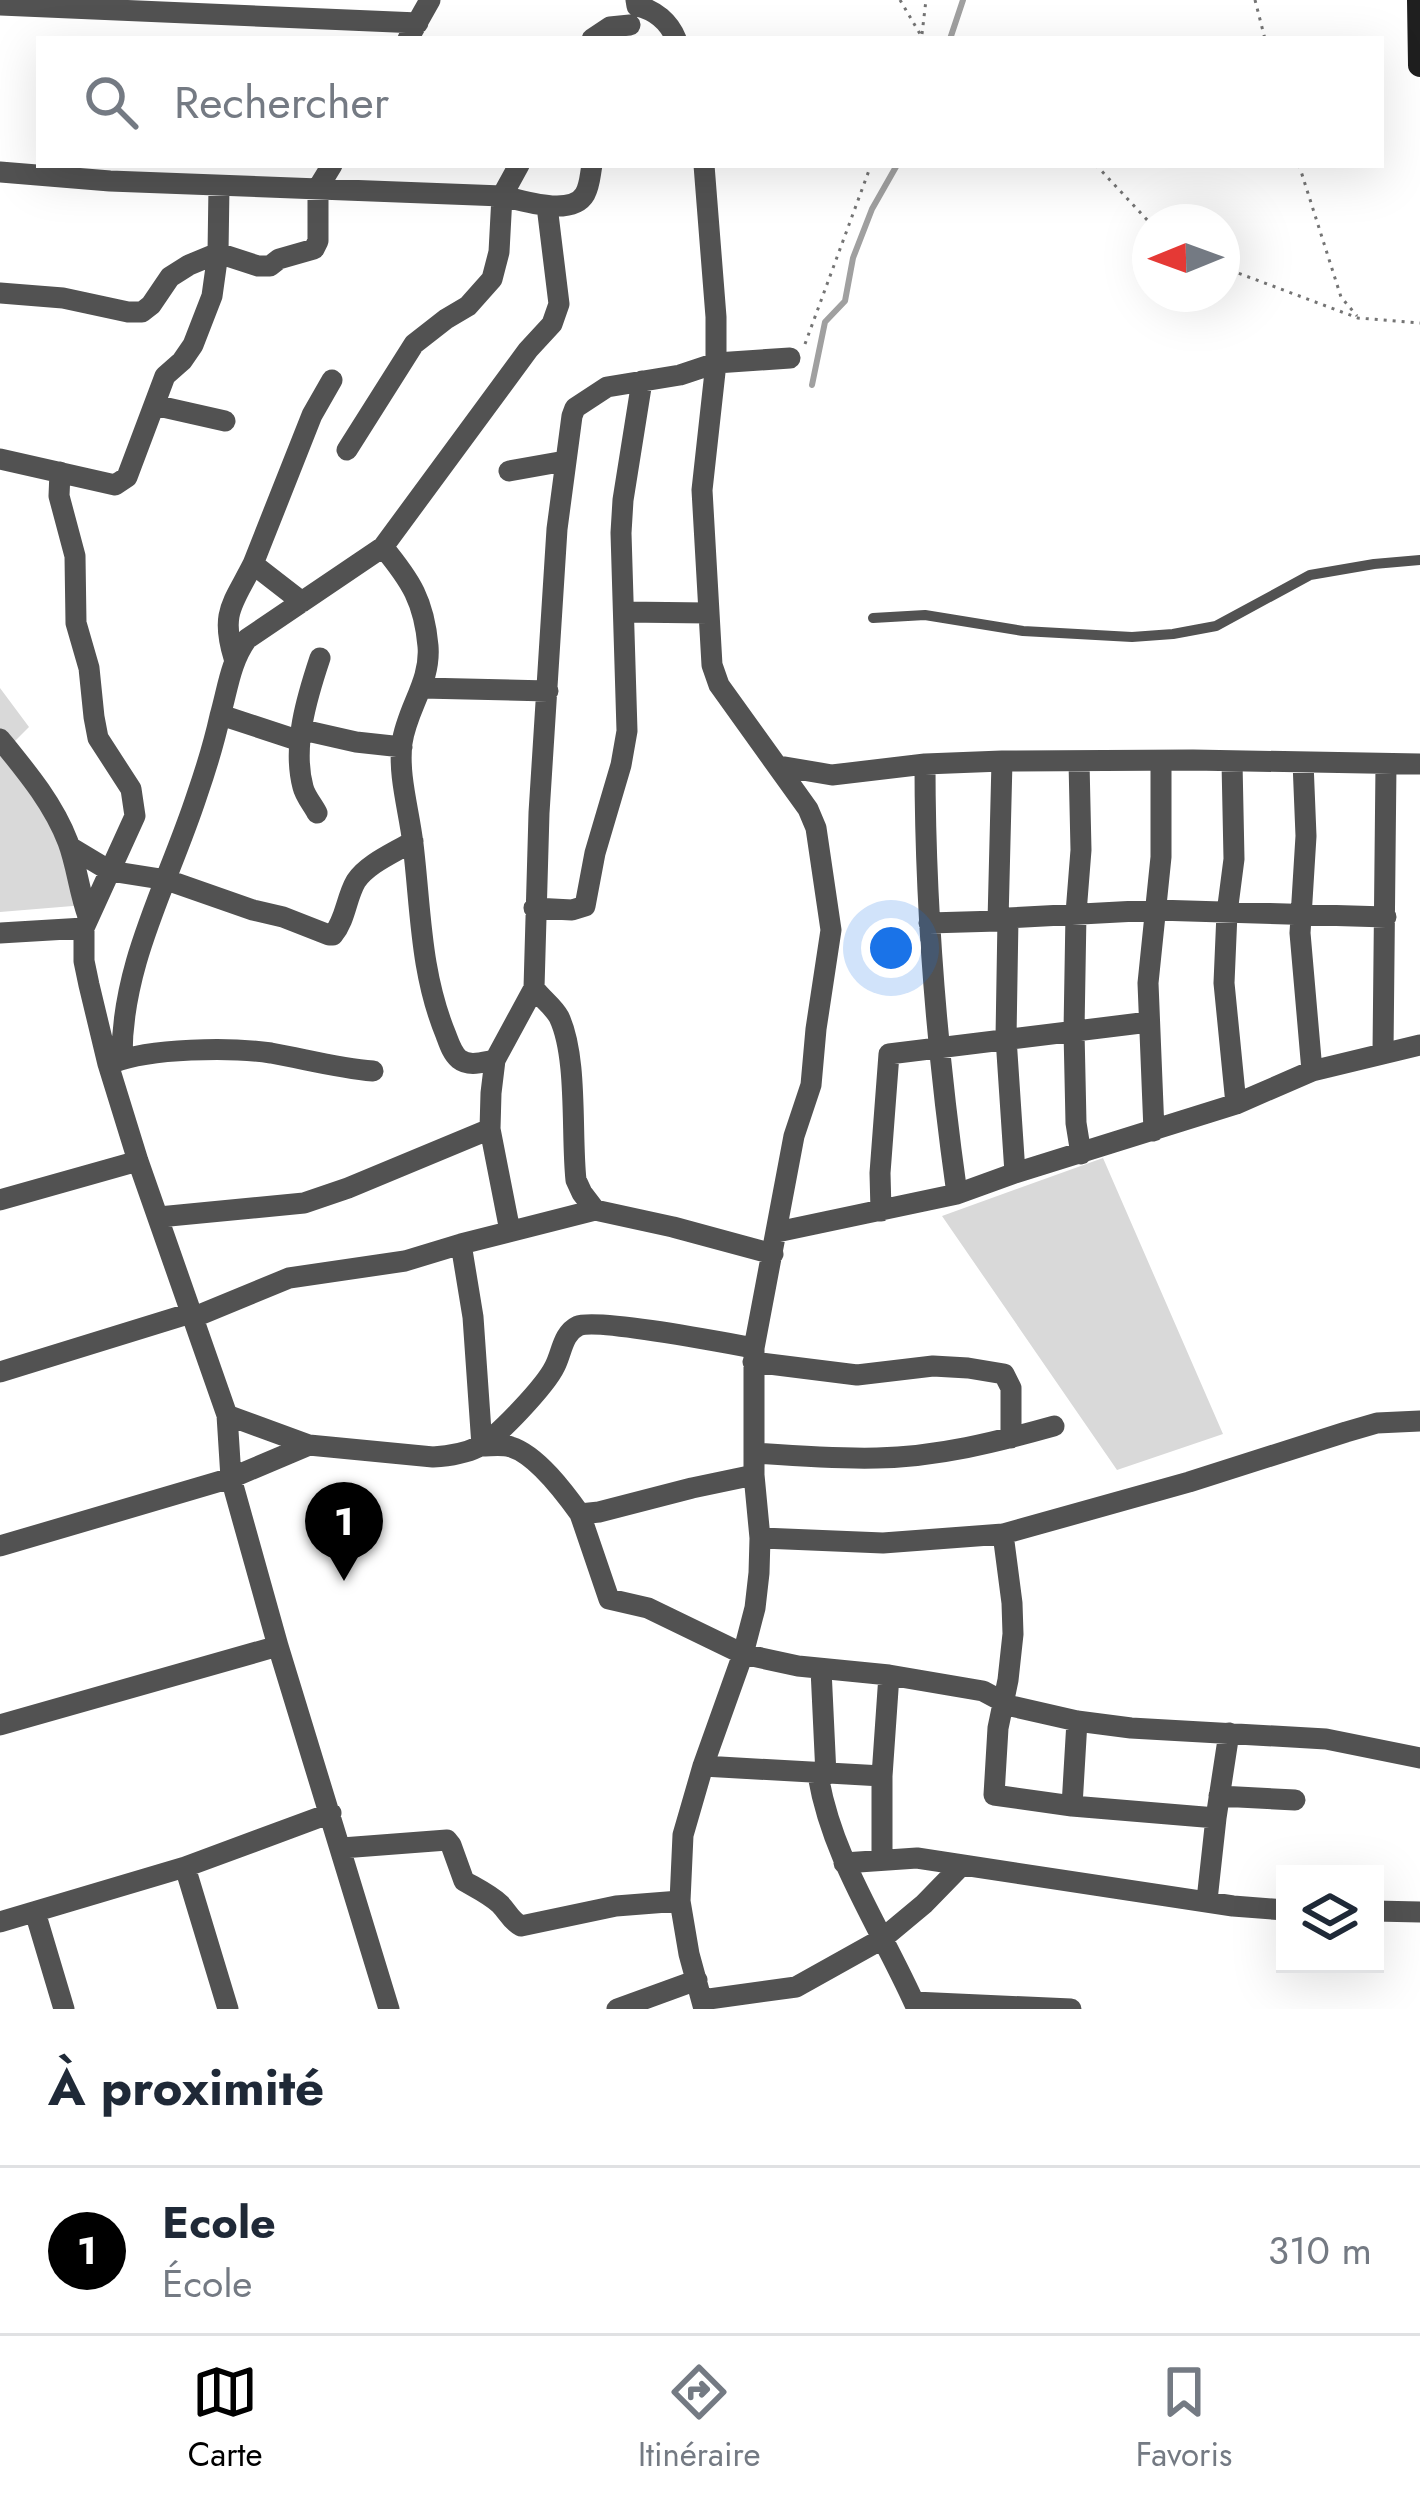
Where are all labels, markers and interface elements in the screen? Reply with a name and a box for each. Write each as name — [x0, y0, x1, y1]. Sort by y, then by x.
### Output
search box — [36, 36, 1384, 168]
icon: search — [78, 69, 144, 135]
text: Rechercher — [174, 70, 389, 135]
north arrow — [1132, 204, 1240, 312]
your location — [861, 918, 921, 978]
pin: 1 — [305, 1482, 383, 1581]
map controls — [1276, 1865, 1384, 1973]
button: layers — [1276, 1865, 1384, 1973]
text: À proximité — [48, 2050, 324, 2124]
text: Ecole — [162, 2190, 276, 2255]
text: 1 — [77, 2222, 97, 2279]
text: 310 m — [1268, 2222, 1372, 2279]
text: École — [162, 2255, 252, 2312]
tab: Carte — [188, 2359, 262, 2478]
tab: Itinéraire — [638, 2359, 760, 2478]
tab: Favoris — [1136, 2359, 1232, 2478]

